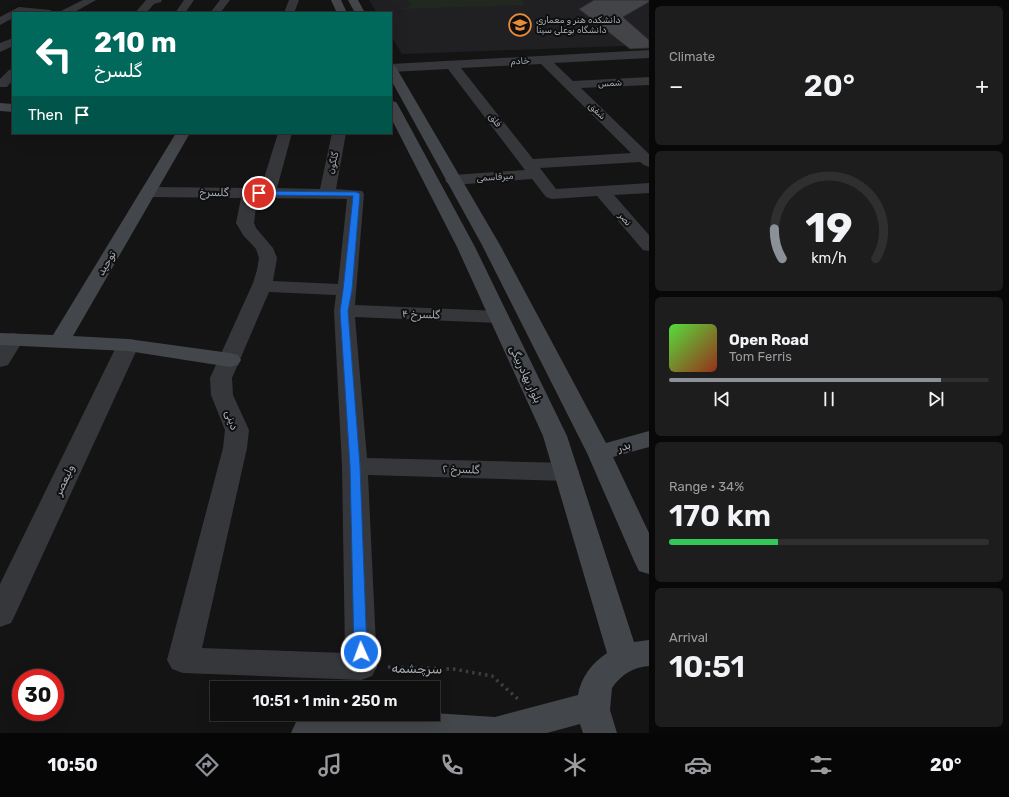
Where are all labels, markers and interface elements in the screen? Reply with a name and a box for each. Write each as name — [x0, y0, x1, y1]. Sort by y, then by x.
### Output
school or university icon: دانشکده هنر و معماری دانشگاه بوعلی سینا — [507, 12, 533, 38]
place label: دانشکده هنر و معماری دانشگاه بوعلی سینا — [536, 15, 621, 35]
text: 210 m — [94, 26, 177, 59]
icon: left — [28, 28, 80, 80]
text: Climate — [669, 49, 715, 64]
street label: خادم — [510, 56, 530, 67]
text: گلسرخ — [94, 60, 142, 82]
text: 20° — [804, 68, 855, 104]
text: − — [669, 73, 683, 100]
text: + — [975, 73, 989, 100]
street label: شمس — [598, 77, 622, 89]
street label: شفق — [586, 101, 608, 121]
icon: arrive — [71, 104, 93, 126]
text: Then — [28, 106, 63, 124]
street label: فلق — [487, 111, 503, 129]
street label: گلگون — [326, 151, 340, 175]
street label: میرقاسمی — [476, 171, 514, 183]
pin — [242, 176, 276, 210]
icon: arrive — [248, 182, 270, 204]
street label: گلسرخ — [199, 186, 229, 201]
text: 19 — [805, 203, 853, 252]
street label: نصر — [616, 210, 633, 228]
street label: توحید — [94, 249, 120, 278]
text: km/h — [811, 250, 847, 267]
street label: گلسرخ ۴ — [402, 307, 440, 324]
text: Open Road — [729, 331, 809, 349]
street label: بلوار بهادربیگی — [506, 343, 545, 406]
text: Tom Ferris — [729, 349, 792, 364]
icon: previous — [711, 388, 733, 410]
icon: pause — [818, 388, 840, 410]
icon: next — [925, 388, 947, 410]
street label: دینی — [222, 409, 241, 432]
street label: بدر — [615, 438, 632, 455]
street label: گلسرخ ۲ — [442, 462, 480, 479]
street label: ولیعصر — [51, 463, 78, 499]
text: Range · 34% — [669, 479, 744, 494]
text: 170 km — [669, 498, 771, 534]
text: Arrival — [669, 630, 708, 645]
position arrow — [340, 631, 382, 673]
text: 10:51 — [669, 649, 745, 685]
street label: سرچشمه — [391, 661, 443, 677]
speed limit sign: 30 — [12, 669, 64, 721]
text: 10:51 · 1 min · 250 m — [253, 692, 397, 710]
icon: directions — [193, 751, 221, 779]
icon: music — [316, 751, 344, 779]
icon: phone — [438, 751, 466, 779]
icon: climate — [561, 751, 589, 779]
icon: car — [684, 751, 712, 779]
icon: filters — [807, 751, 835, 779]
text: 10:50 — [47, 754, 98, 776]
text: 20° — [930, 754, 961, 776]

